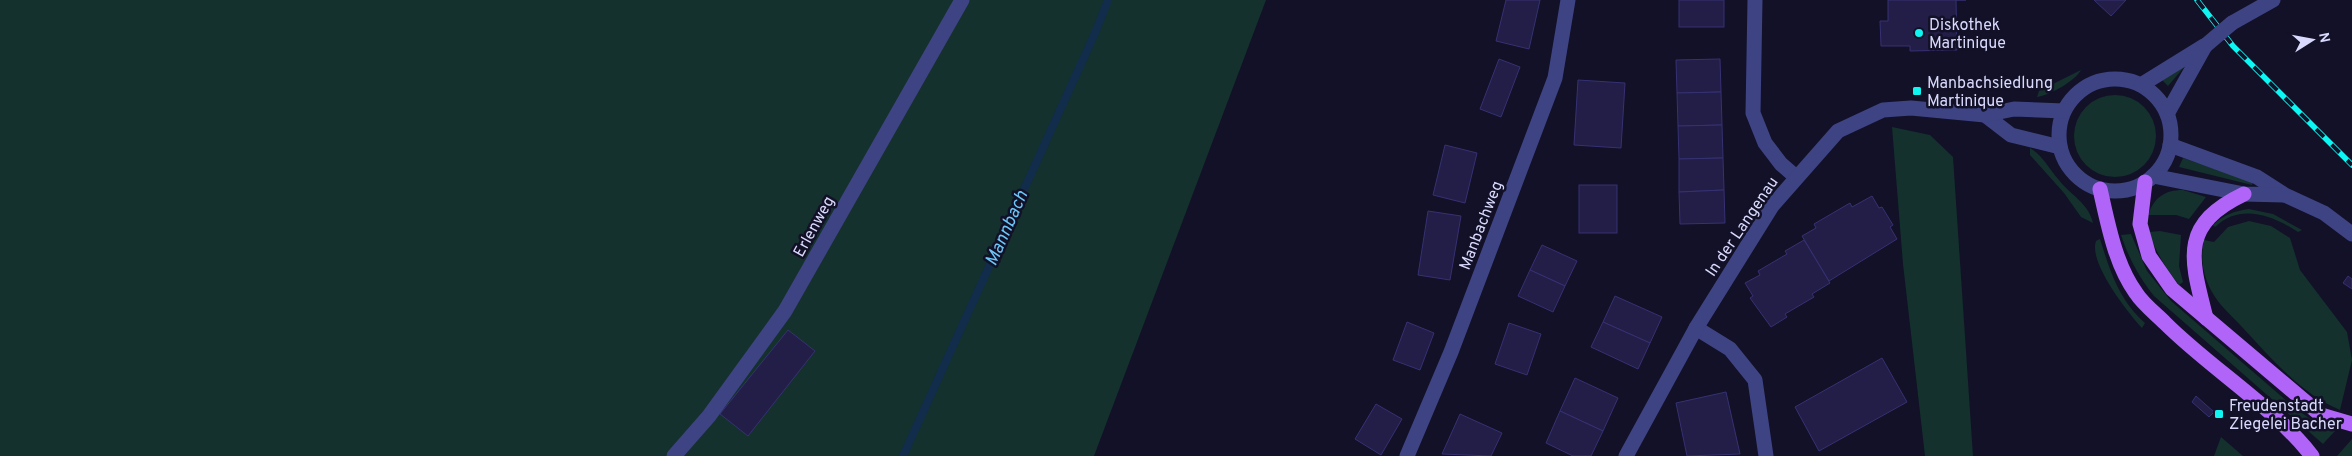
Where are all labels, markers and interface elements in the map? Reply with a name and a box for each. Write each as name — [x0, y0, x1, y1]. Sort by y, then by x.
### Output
north arrow — [2287, 15, 2337, 65]
place label: Diskothek Martinique — [1929, 16, 2006, 54]
marker: Diskothek Martinique — [1913, 27, 1925, 39]
text: N — [2314, 31, 2333, 44]
place label: Manbachsiedlung Martinique — [1927, 74, 2053, 112]
marker: Manbachsiedlung Martinique — [1911, 85, 1923, 97]
street label: In der Langenau — [1702, 173, 1783, 281]
street label: Manbachweg — [1456, 178, 1508, 273]
water label: Mannbach — [981, 187, 1034, 270]
street label: Erlenweg — [790, 193, 840, 261]
place label: Freudenstadt Ziegelei Bacher — [2229, 397, 2342, 435]
marker: Freudenstadt Ziegelei Bacher — [2213, 408, 2225, 420]

